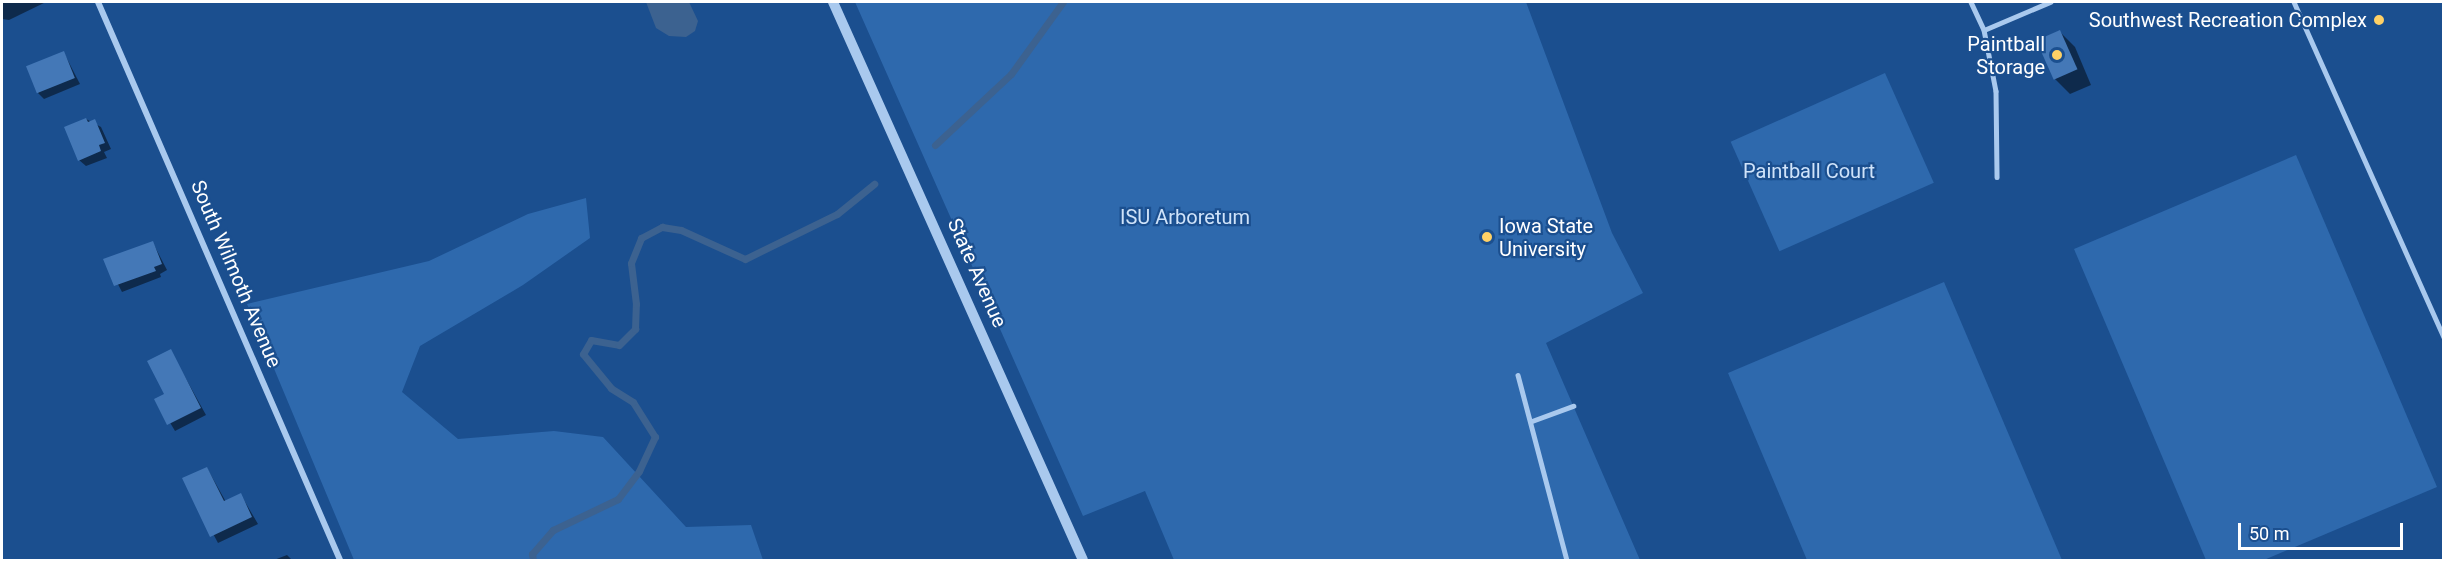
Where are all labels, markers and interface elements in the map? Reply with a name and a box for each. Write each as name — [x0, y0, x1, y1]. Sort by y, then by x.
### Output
place label: Southwest Recreation Complex — [2089, 8, 2367, 32]
marker: Southwest Recreation Complex — [2372, 13, 2386, 27]
place label: Paintball Storage — [1967, 32, 2045, 79]
marker: Paintball Storage — [2050, 48, 2064, 62]
park label: Paintball Court — [1743, 159, 1875, 183]
street label: South Wilmoth Avenue — [186, 177, 286, 371]
park label: ISU Arboretum — [1120, 205, 1250, 229]
place label: Iowa State University — [1499, 214, 1593, 261]
street label: State Avenue — [942, 215, 1012, 331]
marker: Iowa State University — [1480, 230, 1494, 244]
scale bar — [2241, 511, 2406, 549]
text: 50 m — [2249, 523, 2289, 544]

